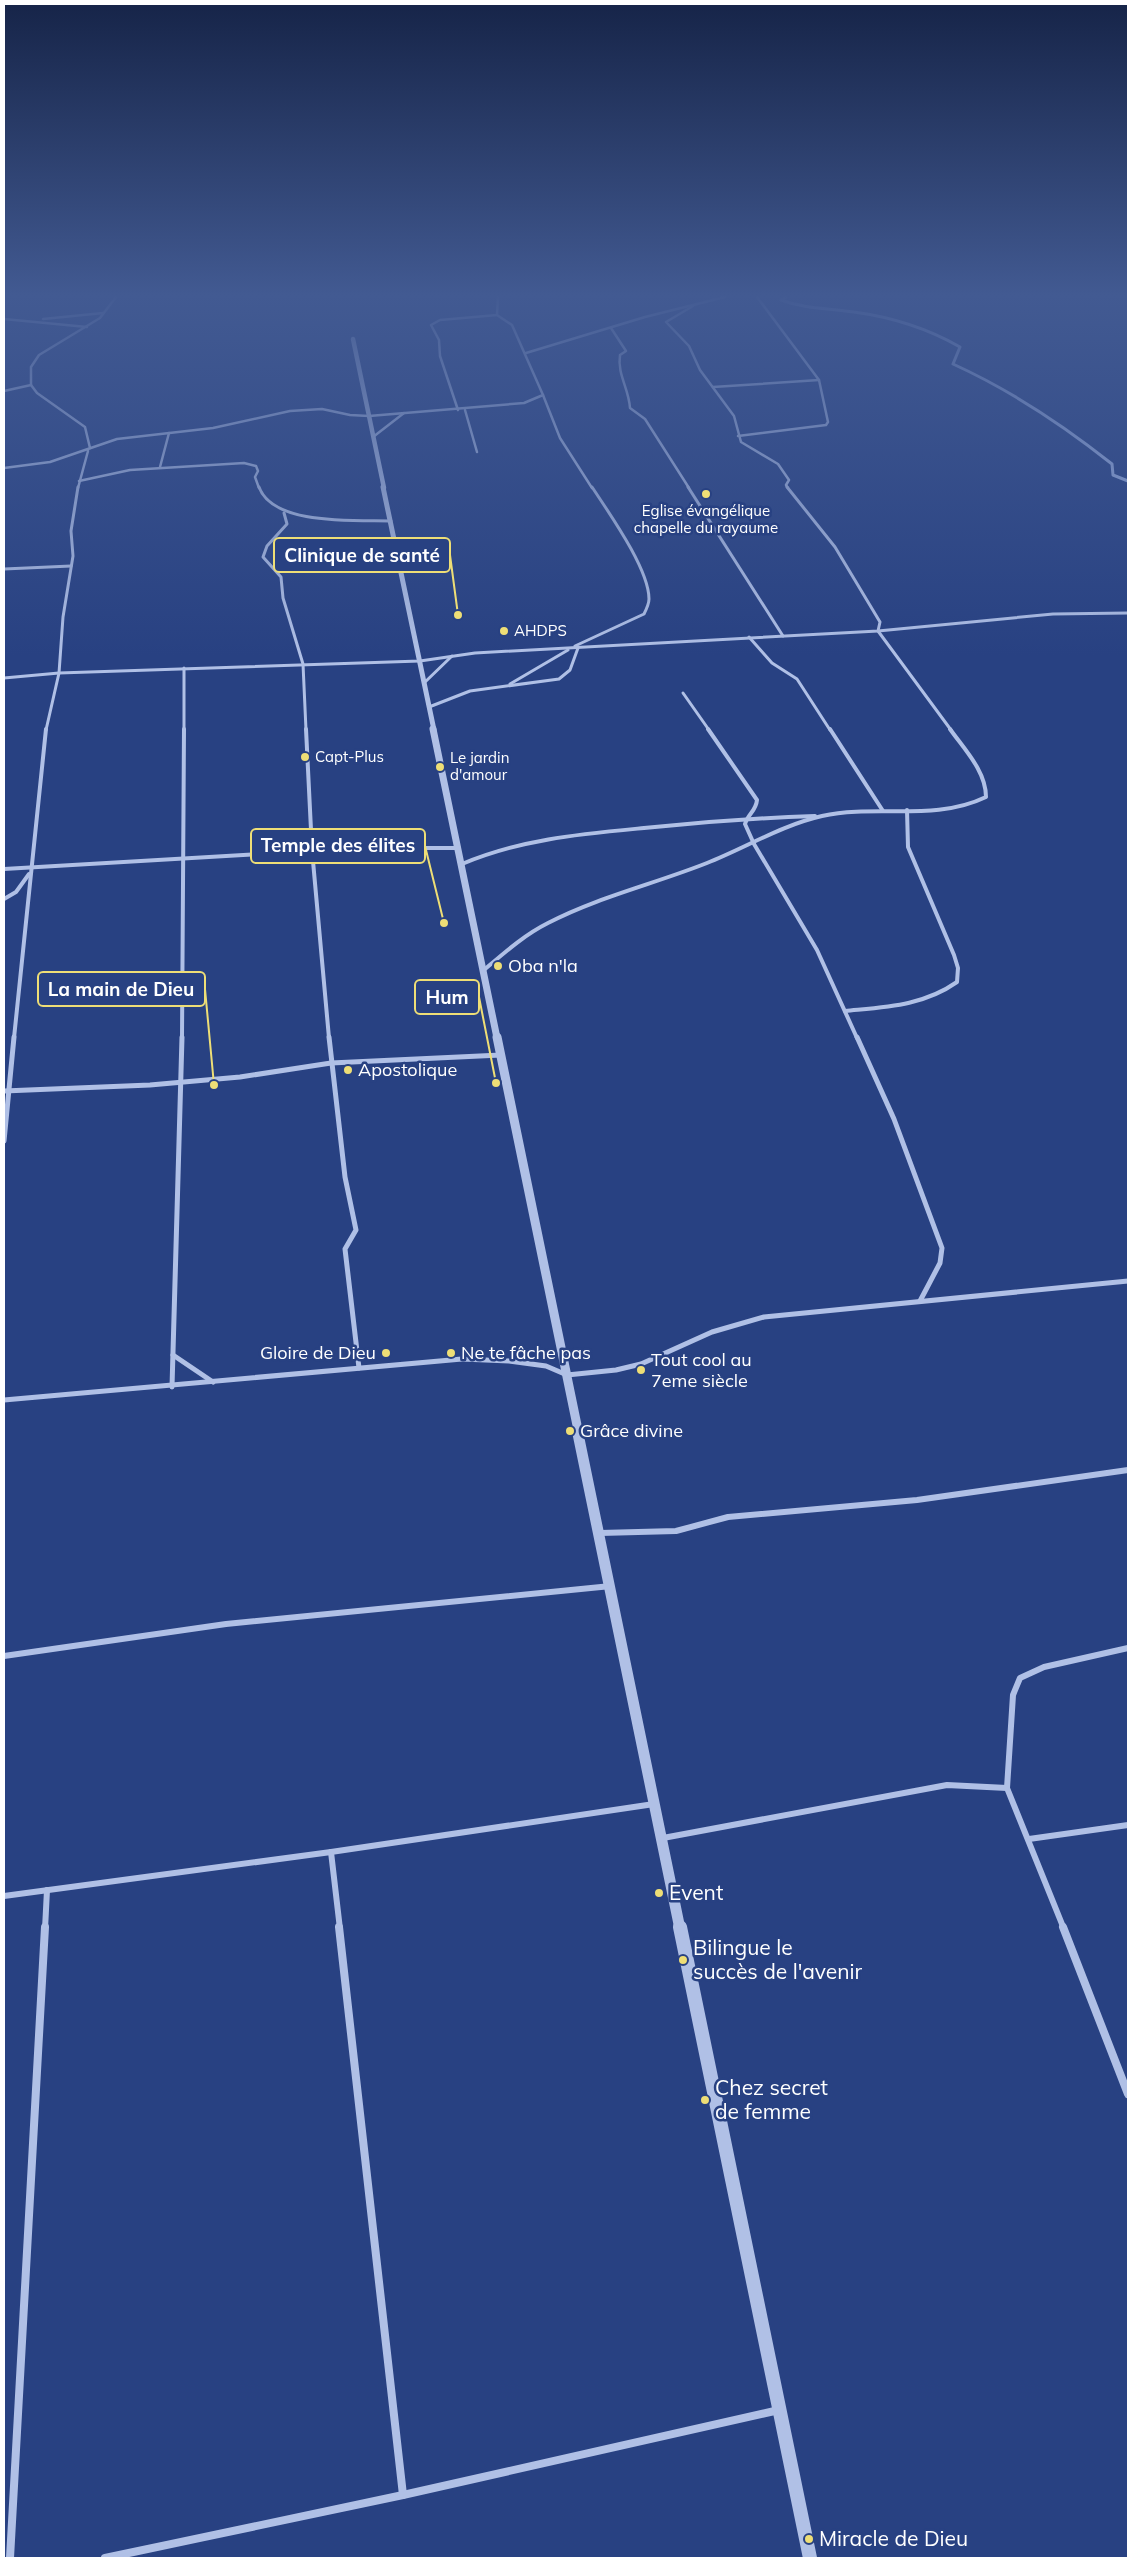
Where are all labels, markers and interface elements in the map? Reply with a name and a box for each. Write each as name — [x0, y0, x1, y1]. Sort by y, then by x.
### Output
marker: Eglise évangélique chapelle du rayaume — [700, 488, 712, 500]
place label: Eglise évangélique chapelle du rayaume — [634, 501, 778, 537]
callout: Clinique de santé — [274, 538, 450, 572]
text: Clinique de santé — [284, 543, 440, 567]
place label: AHDPS — [514, 621, 567, 640]
marker: AHDPS — [498, 625, 510, 637]
place label: Capt-Plus — [315, 747, 384, 766]
place label: Le jardin d'amour — [450, 748, 509, 784]
marker: Capt-Plus — [299, 751, 311, 763]
marker: Le jardin d'amour — [434, 761, 446, 773]
callout: Temple des élites — [251, 829, 425, 863]
text: Temple des élites — [261, 833, 415, 857]
place label: Oba n'la — [508, 954, 578, 977]
marker: Oba n'la — [492, 960, 504, 972]
callout: La main de Dieu — [38, 972, 205, 1006]
text: La main de Dieu — [48, 977, 194, 1001]
callout: Hum — [415, 980, 479, 1014]
text: Hum — [425, 985, 469, 1009]
place label: Apostolique — [358, 1058, 457, 1081]
marker: Apostolique — [342, 1064, 354, 1076]
place label: Gloire de Dieu — [260, 1341, 376, 1364]
place label: Ne te fâche pas — [461, 1341, 591, 1364]
marker: Gloire de Dieu — [380, 1347, 392, 1359]
marker: Ne te fâche pas — [445, 1347, 457, 1359]
place label: Tout cool au 7eme siècle — [651, 1348, 752, 1392]
marker: Tout cool au 7eme siècle — [635, 1364, 647, 1376]
place label: Grâce divine — [580, 1419, 683, 1442]
marker: Grâce divine — [564, 1425, 576, 1437]
place label: Event — [669, 1879, 723, 1905]
marker: Event — [653, 1887, 665, 1899]
place label: Bilingue le succès de l'avenir — [693, 1934, 863, 1984]
marker: Bilingue le succès de l'avenir — [677, 1954, 689, 1966]
place label: Chez secret de femme — [715, 2074, 828, 2124]
marker: Chez secret de femme — [699, 2094, 711, 2106]
place label: Miracle de Dieu — [819, 2525, 968, 2551]
marker: Miracle de Dieu — [803, 2533, 815, 2545]

